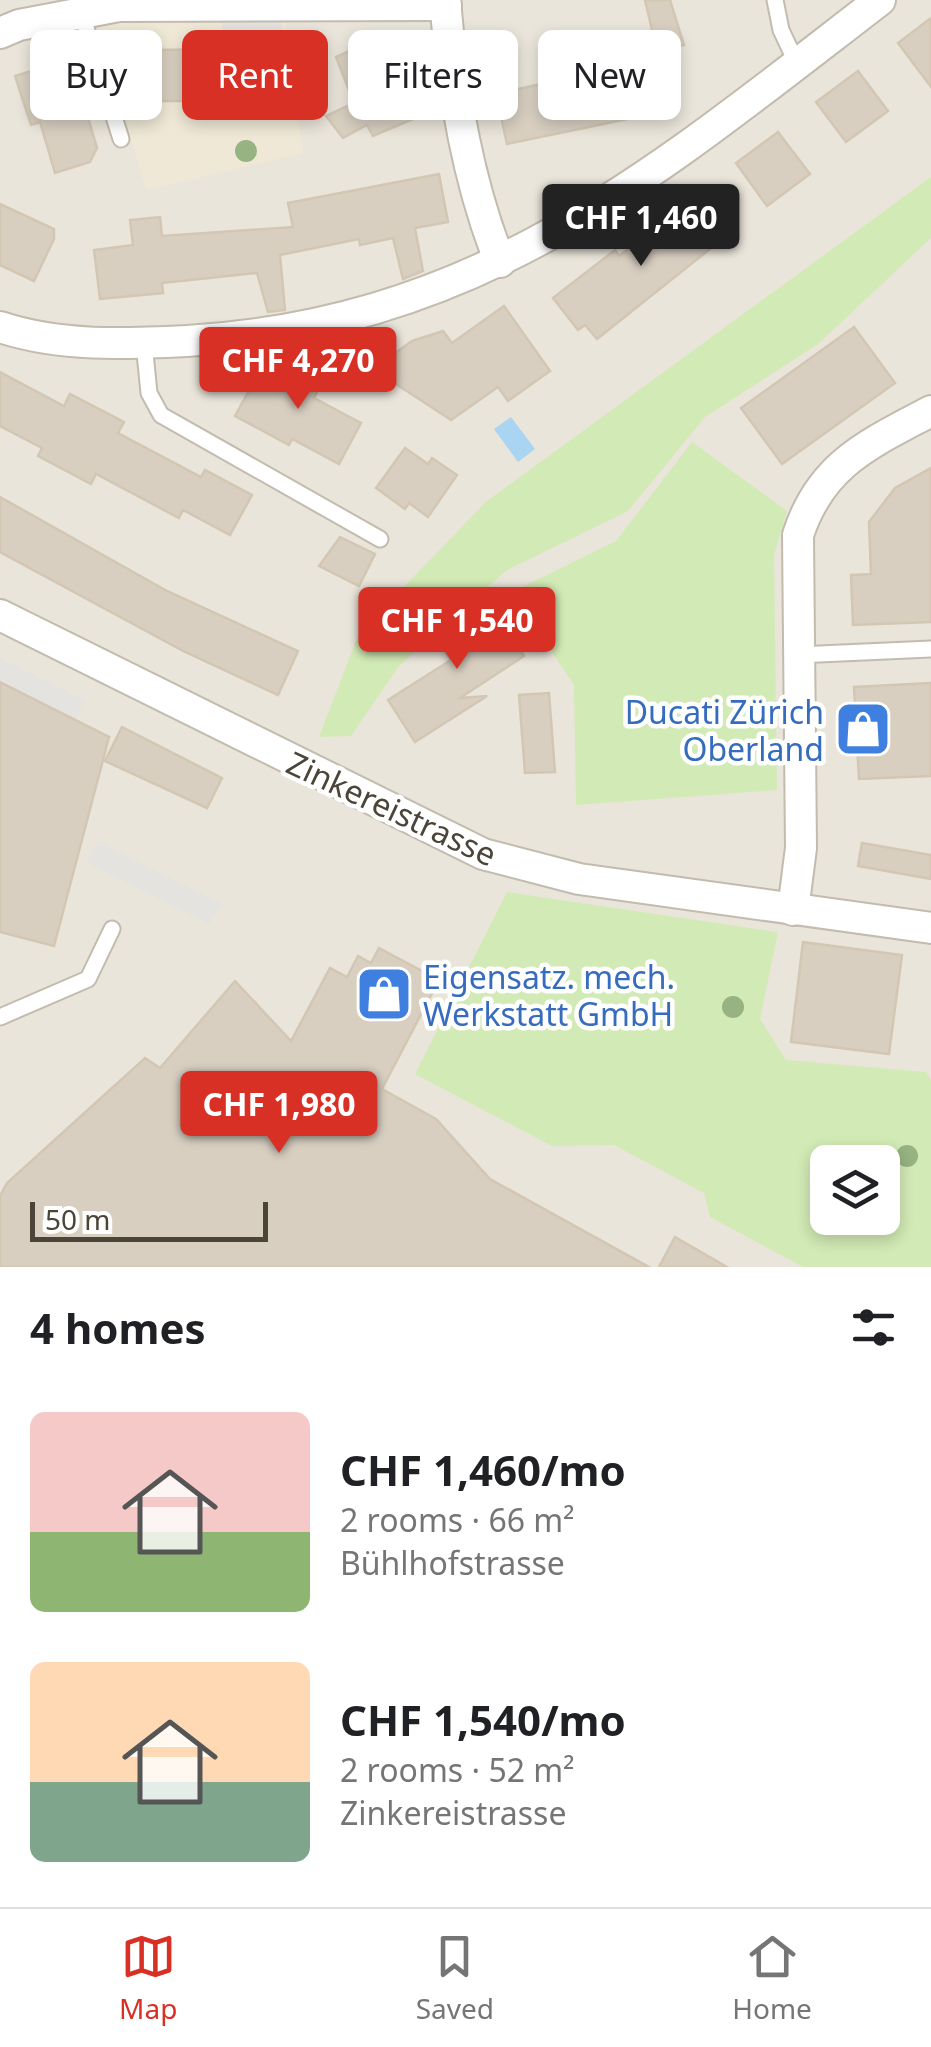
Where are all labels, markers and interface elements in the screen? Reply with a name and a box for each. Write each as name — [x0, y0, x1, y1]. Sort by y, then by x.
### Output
chip: Buy — [30, 30, 162, 120]
chip: Rent — [182, 30, 328, 120]
chip: Filters — [348, 30, 518, 120]
chip: New — [538, 30, 681, 120]
pin: CHF 1,460 — [527, 184, 755, 269]
text: CHF 1,460 — [564, 195, 718, 238]
pin: CHF 4,270 — [184, 327, 412, 412]
text: CHF 4,270 — [221, 338, 375, 381]
pin: CHF 1,540 — [343, 587, 571, 672]
text: CHF 1,540 — [380, 598, 534, 641]
place label: Ducati Zürich Oberland — [625, 690, 824, 770]
shop icon: Ducati Zürich Oberland — [833, 699, 893, 759]
street label: Zinkereistrasse — [280, 741, 504, 875]
place label: Eigensatz. mech. Werkstatt GmbH — [423, 955, 675, 1035]
shop icon: Eigensatz. mech. Werkstatt GmbH — [354, 964, 414, 1024]
pin: CHF 1,980 — [165, 1071, 393, 1156]
text: CHF 1,980 — [202, 1082, 356, 1125]
map controls — [810, 1145, 900, 1235]
button: layers — [810, 1145, 900, 1235]
scale bar — [30, 1197, 268, 1242]
text: 50 m — [45, 1200, 111, 1238]
text: 4 homes — [30, 1299, 206, 1356]
icon: filters — [846, 1300, 901, 1355]
text: CHF 1,460/mo — [340, 1441, 626, 1498]
icon: home — [110, 1452, 230, 1572]
text: 2 rooms · 66 m² — [340, 1498, 574, 1541]
text: Bühlhofstrasse — [340, 1541, 565, 1584]
text: CHF 1,540/mo — [340, 1691, 626, 1748]
icon: home — [110, 1702, 230, 1822]
text: 2 rooms · 52 m² — [340, 1748, 574, 1791]
text: Zinkereistrasse — [340, 1791, 566, 1834]
tab: Map — [119, 1929, 177, 2027]
tab: Saved — [416, 1929, 494, 2027]
tab: Home — [732, 1929, 812, 2027]

